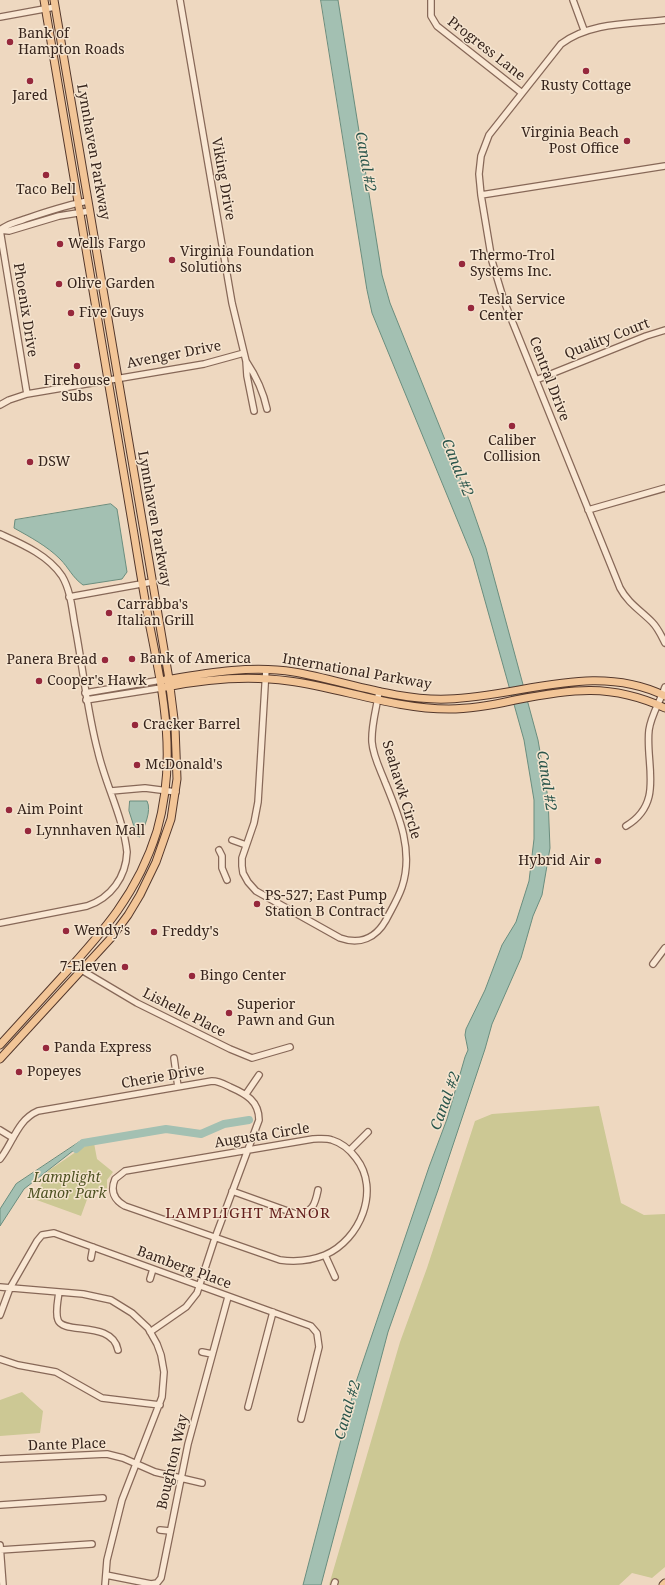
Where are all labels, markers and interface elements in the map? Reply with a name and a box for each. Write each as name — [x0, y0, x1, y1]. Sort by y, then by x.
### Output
street label: Progress Lane — [444, 13, 528, 85]
place label: Bank of Hampton Roads — [18, 26, 125, 58]
marker: Bank of Hampton Roads — [5, 37, 15, 47]
marker: Rusty Cottage — [581, 66, 591, 76]
marker: Jared — [25, 76, 35, 86]
place label: Rusty Cottage — [541, 78, 631, 94]
street label: Lynnhaven Parkway — [73, 83, 113, 221]
place label: Jared — [12, 88, 48, 104]
place label: Virginia Beach Post Office — [521, 125, 619, 158]
water label: Canal #2 — [351, 130, 379, 194]
street label: Viking Drive — [207, 136, 239, 222]
marker: Virginia Beach Post Office — [622, 136, 632, 146]
marker: Taco Bell — [41, 170, 51, 180]
place label: Taco Bell — [16, 182, 76, 198]
place label: Wells Fargo — [68, 236, 146, 252]
marker: Wells Fargo — [55, 239, 65, 249]
place label: Virginia Foundation Solutions — [180, 244, 314, 276]
place label: Thermo-Trol Systems Inc. — [470, 248, 555, 280]
marker: Virginia Foundation Solutions — [167, 255, 177, 265]
marker: Thermo-Trol Systems Inc. — [457, 259, 467, 269]
street label: Phoenix Drive — [9, 262, 41, 358]
place label: Olive Garden — [67, 276, 155, 292]
marker: Olive Garden — [54, 279, 64, 289]
place label: Tesla Service Center — [479, 292, 565, 324]
marker: Tesla Service Center — [466, 303, 476, 313]
place label: Five Guys — [79, 305, 144, 321]
marker: Five Guys — [66, 308, 76, 318]
street label: Quality Court — [562, 315, 652, 363]
street label: Central Drive — [525, 334, 573, 424]
street label: Avenger Drive — [125, 338, 223, 372]
marker: Firehouse Subs — [72, 361, 82, 371]
place label: Firehouse Subs — [44, 373, 110, 406]
marker: Caliber Collision — [507, 421, 517, 431]
place label: Caliber Collision — [483, 433, 541, 466]
water label: Canal #2 — [437, 436, 477, 500]
street label: Lynnhaven Parkway — [134, 450, 174, 588]
place label: DSW — [38, 454, 70, 470]
marker: DSW — [25, 457, 35, 467]
place label: Carrabba's Italian Grill — [117, 597, 194, 630]
marker: Carrabba's Italian Grill — [104, 608, 114, 618]
place label: Bank of America — [140, 651, 251, 667]
street label: International Parkway — [281, 651, 433, 693]
place label: Panera Bread — [7, 652, 97, 668]
marker: Bank of America — [127, 654, 137, 664]
marker: Panera Bread — [100, 655, 110, 665]
place label: Cooper's Hawk — [47, 673, 147, 689]
marker: Cooper's Hawk — [34, 676, 44, 686]
place label: Cracker Barrel — [143, 717, 240, 733]
marker: Cracker Barrel — [130, 720, 140, 730]
street label: Seahawk Circle — [378, 739, 424, 841]
water label: Canal #2 — [532, 749, 560, 813]
place label: McDonald's — [145, 757, 223, 773]
marker: McDonald's — [132, 760, 142, 770]
place label: Aim Point — [17, 802, 83, 818]
marker: Aim Point — [4, 805, 14, 815]
place label: Lynnhaven Mall — [36, 823, 145, 839]
marker: Lynnhaven Mall — [23, 826, 33, 836]
place label: Hybrid Air — [518, 853, 590, 869]
marker: Hybrid Air — [593, 856, 603, 866]
place label: PS-527; East Pump Station B Contract — [265, 888, 387, 920]
marker: PS-527; East Pump Station B Contract — [252, 899, 262, 909]
place label: Wendy's — [74, 923, 130, 939]
place label: Freddy's — [162, 924, 219, 940]
marker: Wendy's — [61, 926, 71, 936]
marker: Freddy's — [149, 927, 159, 937]
place label: 7-Eleven — [60, 959, 117, 975]
marker: 7-Eleven — [120, 962, 130, 972]
place label: Bingo Center — [200, 968, 286, 984]
marker: Bingo Center — [187, 971, 197, 981]
street label: Lishelle Place — [140, 985, 228, 1041]
place label: Superior Pawn and Gun — [237, 997, 335, 1030]
marker: Superior Pawn and Gun — [224, 1008, 234, 1018]
place label: Panda Express — [54, 1040, 152, 1056]
marker: Panda Express — [41, 1043, 51, 1053]
street label: Cherie Drive — [120, 1061, 206, 1093]
place label: Popeyes — [27, 1064, 81, 1080]
marker: Popeyes — [14, 1067, 24, 1077]
water label: Canal #2 — [427, 1069, 465, 1133]
street label: Augusta Circle — [213, 1120, 311, 1152]
park label: Lamplight Manor Park — [27, 1170, 107, 1202]
district label: LAMPLIGHT MANOR — [165, 1205, 331, 1223]
street label: Bamberg Place — [135, 1243, 233, 1293]
water label: Canal #2 — [331, 1378, 365, 1442]
street label: Boughton Way — [154, 1413, 192, 1511]
street label: Dante Place — [28, 1435, 106, 1455]

